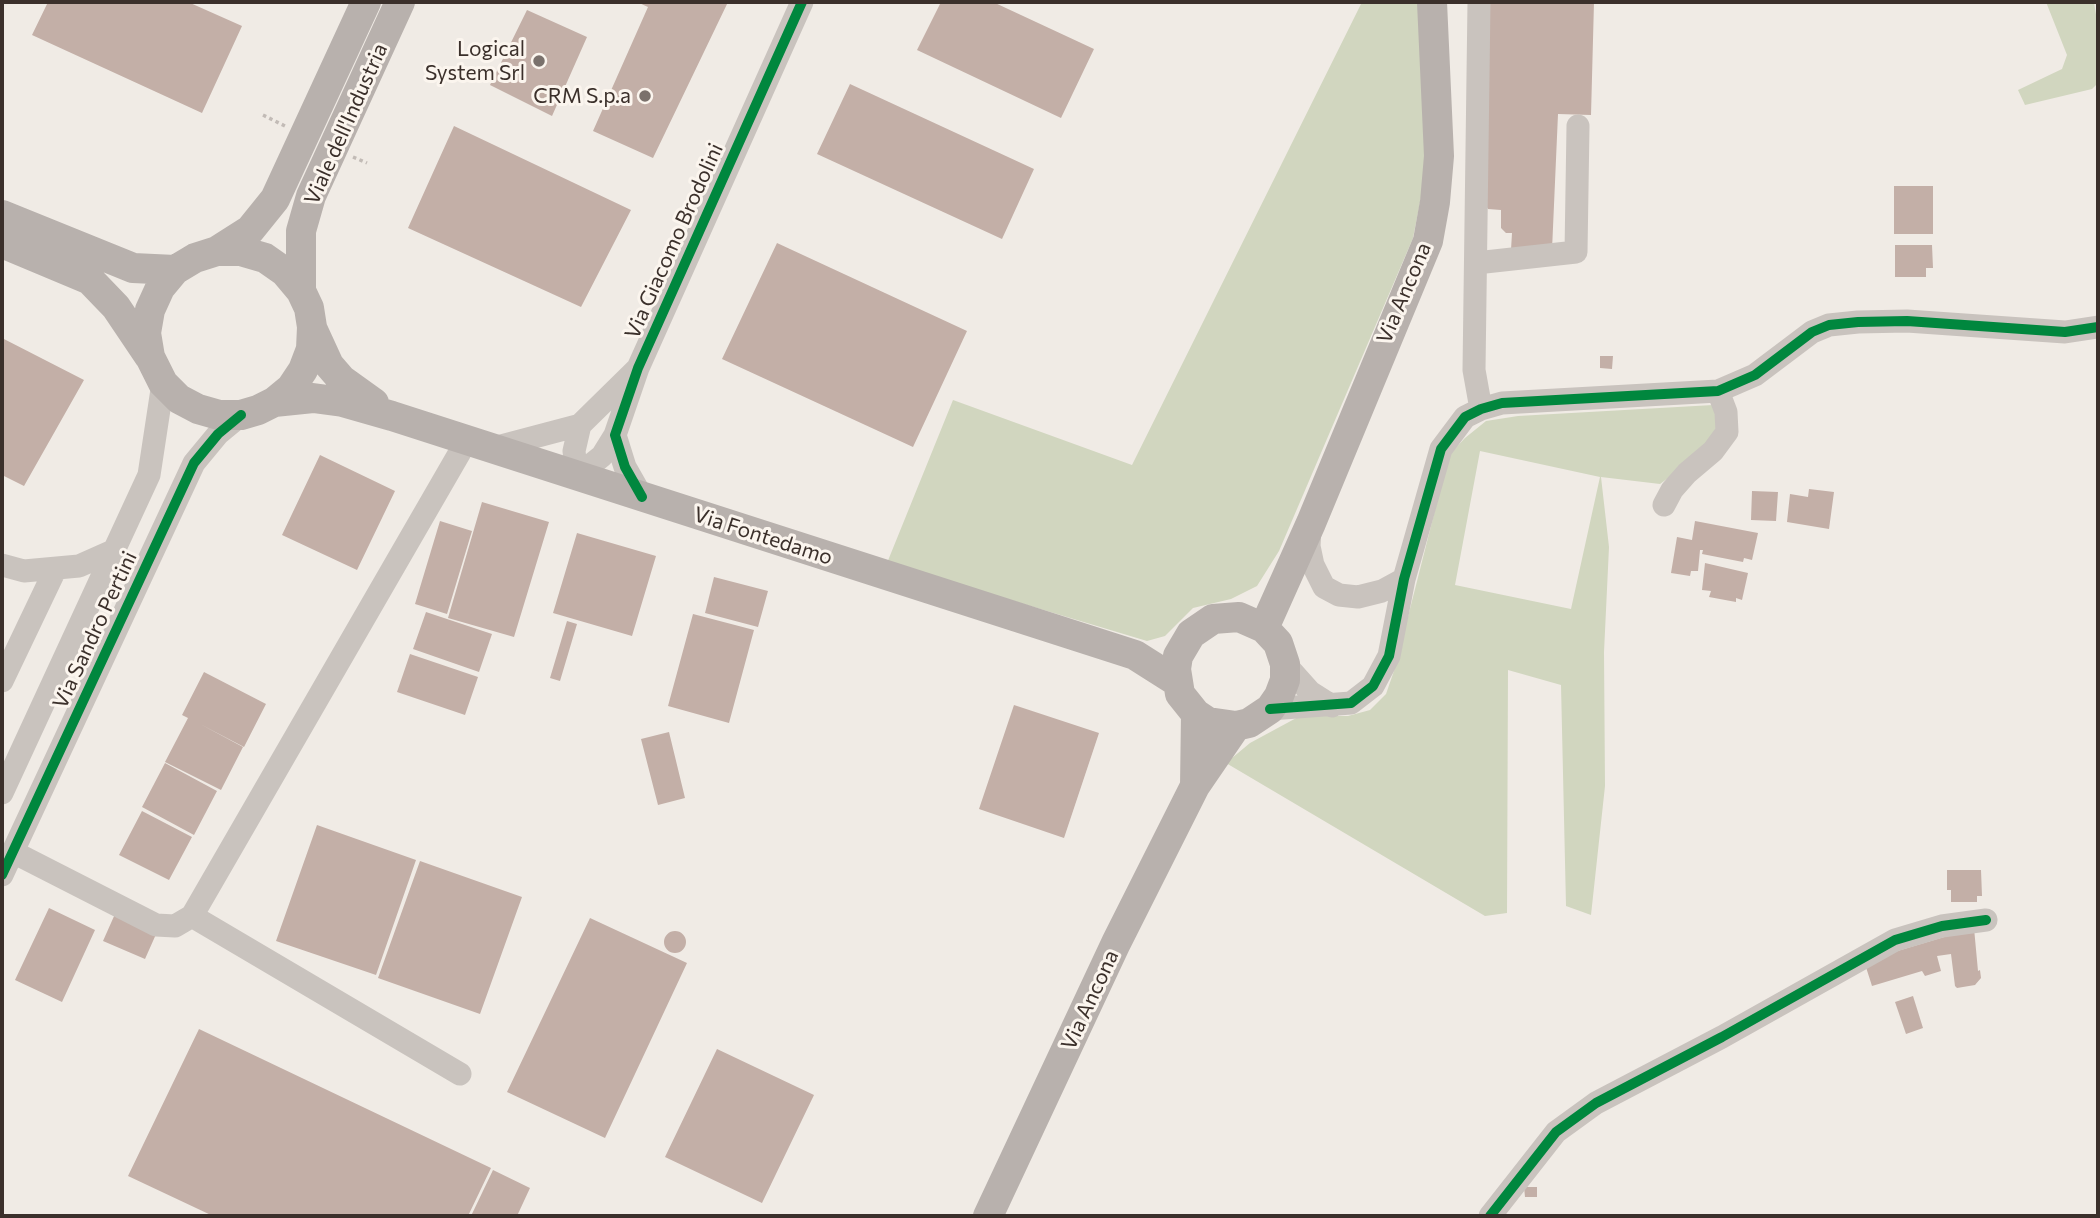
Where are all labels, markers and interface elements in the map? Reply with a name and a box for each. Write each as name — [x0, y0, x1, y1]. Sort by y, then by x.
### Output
place label: Logical System Srl — [425, 36, 525, 86]
street label: Viale dell'Industria — [299, 39, 393, 209]
marker: Logical System Srl — [531, 53, 547, 69]
place label: CRM S.p.a — [533, 83, 631, 109]
marker: CRM S.p.a — [637, 88, 653, 104]
street label: Via Giacomo Brodolini — [620, 139, 728, 343]
street label: Via Ancona — [1371, 239, 1437, 347]
street label: Via Fontedamo — [690, 502, 836, 570]
street label: Via Sandro Pertini — [48, 547, 142, 713]
street label: Via Ancona — [1056, 946, 1124, 1054]

